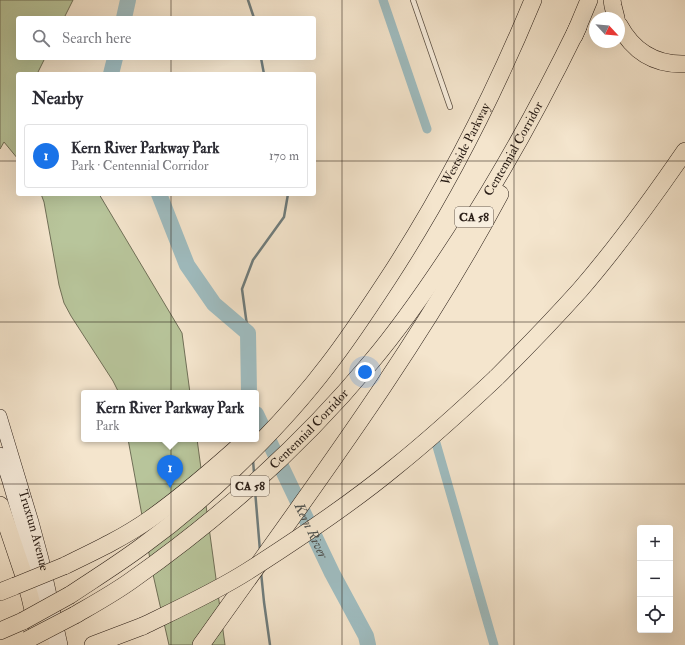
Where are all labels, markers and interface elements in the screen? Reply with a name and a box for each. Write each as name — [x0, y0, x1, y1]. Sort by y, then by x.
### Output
north arrow — [589, 12, 625, 48]
search box — [16, 16, 316, 60]
icon: search — [30, 27, 52, 49]
text: Search here — [62, 29, 131, 48]
text: Nearby — [32, 88, 83, 109]
street label: Centennial Corridor — [480, 99, 547, 199]
street label: Westside Parkway — [437, 100, 495, 189]
text: Kern River Parkway Park — [71, 139, 220, 158]
text: 1 — [44, 148, 48, 164]
text: 170 m — [269, 148, 299, 164]
text: Park · Centennial Corridor — [71, 158, 209, 174]
road number: CA 58 — [455, 207, 493, 227]
your location — [355, 362, 375, 382]
street label: Centennial Corridor — [266, 386, 352, 473]
popup — [81, 390, 259, 442]
text: Kern River Parkway Park — [96, 399, 244, 418]
text: Park — [96, 418, 119, 434]
pin: 1 — [157, 455, 183, 488]
road number: CA 58 — [231, 476, 269, 496]
street label: Truxtun Avenue — [15, 488, 52, 573]
water label: Kern River — [291, 499, 333, 562]
map controls — [637, 525, 673, 633]
button: + — [637, 525, 673, 561]
button: − — [637, 561, 673, 597]
button: locate — [637, 597, 673, 633]

